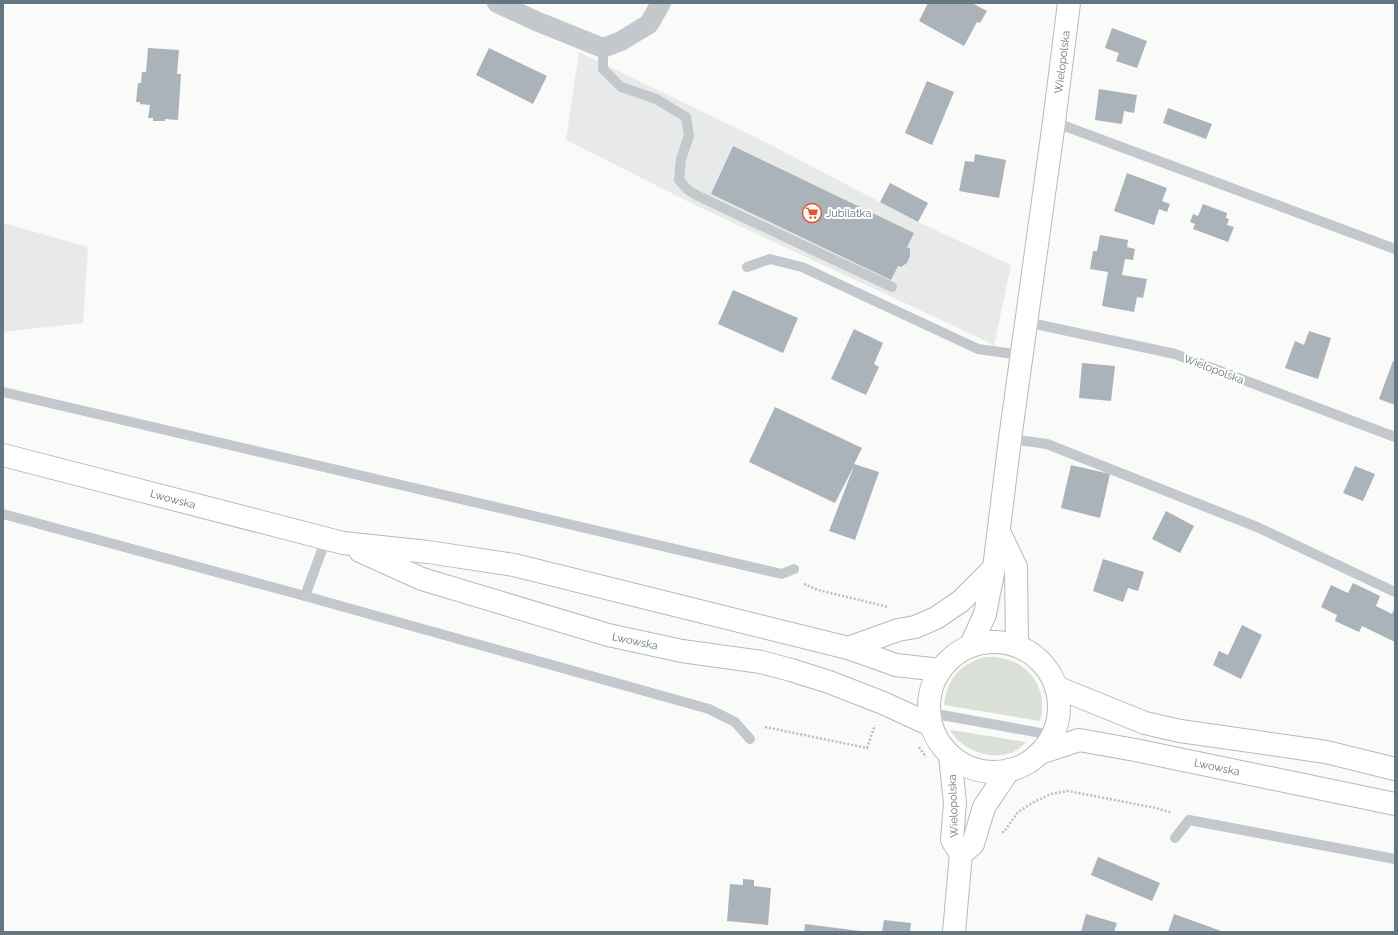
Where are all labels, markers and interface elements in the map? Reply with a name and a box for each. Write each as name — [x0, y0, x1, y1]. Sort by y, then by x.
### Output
street label: Wielopolska — [1052, 30, 1073, 94]
supermarket icon: Jubilatka — [801, 202, 823, 224]
place label: Jubilatka — [826, 207, 871, 220]
street label: Wielopolska — [1182, 352, 1246, 387]
street label: Lwowska — [149, 487, 197, 512]
street label: Lwowska — [611, 630, 659, 653]
street label: Lwowska — [1193, 756, 1241, 779]
street label: Wielopolska — [946, 774, 961, 838]

